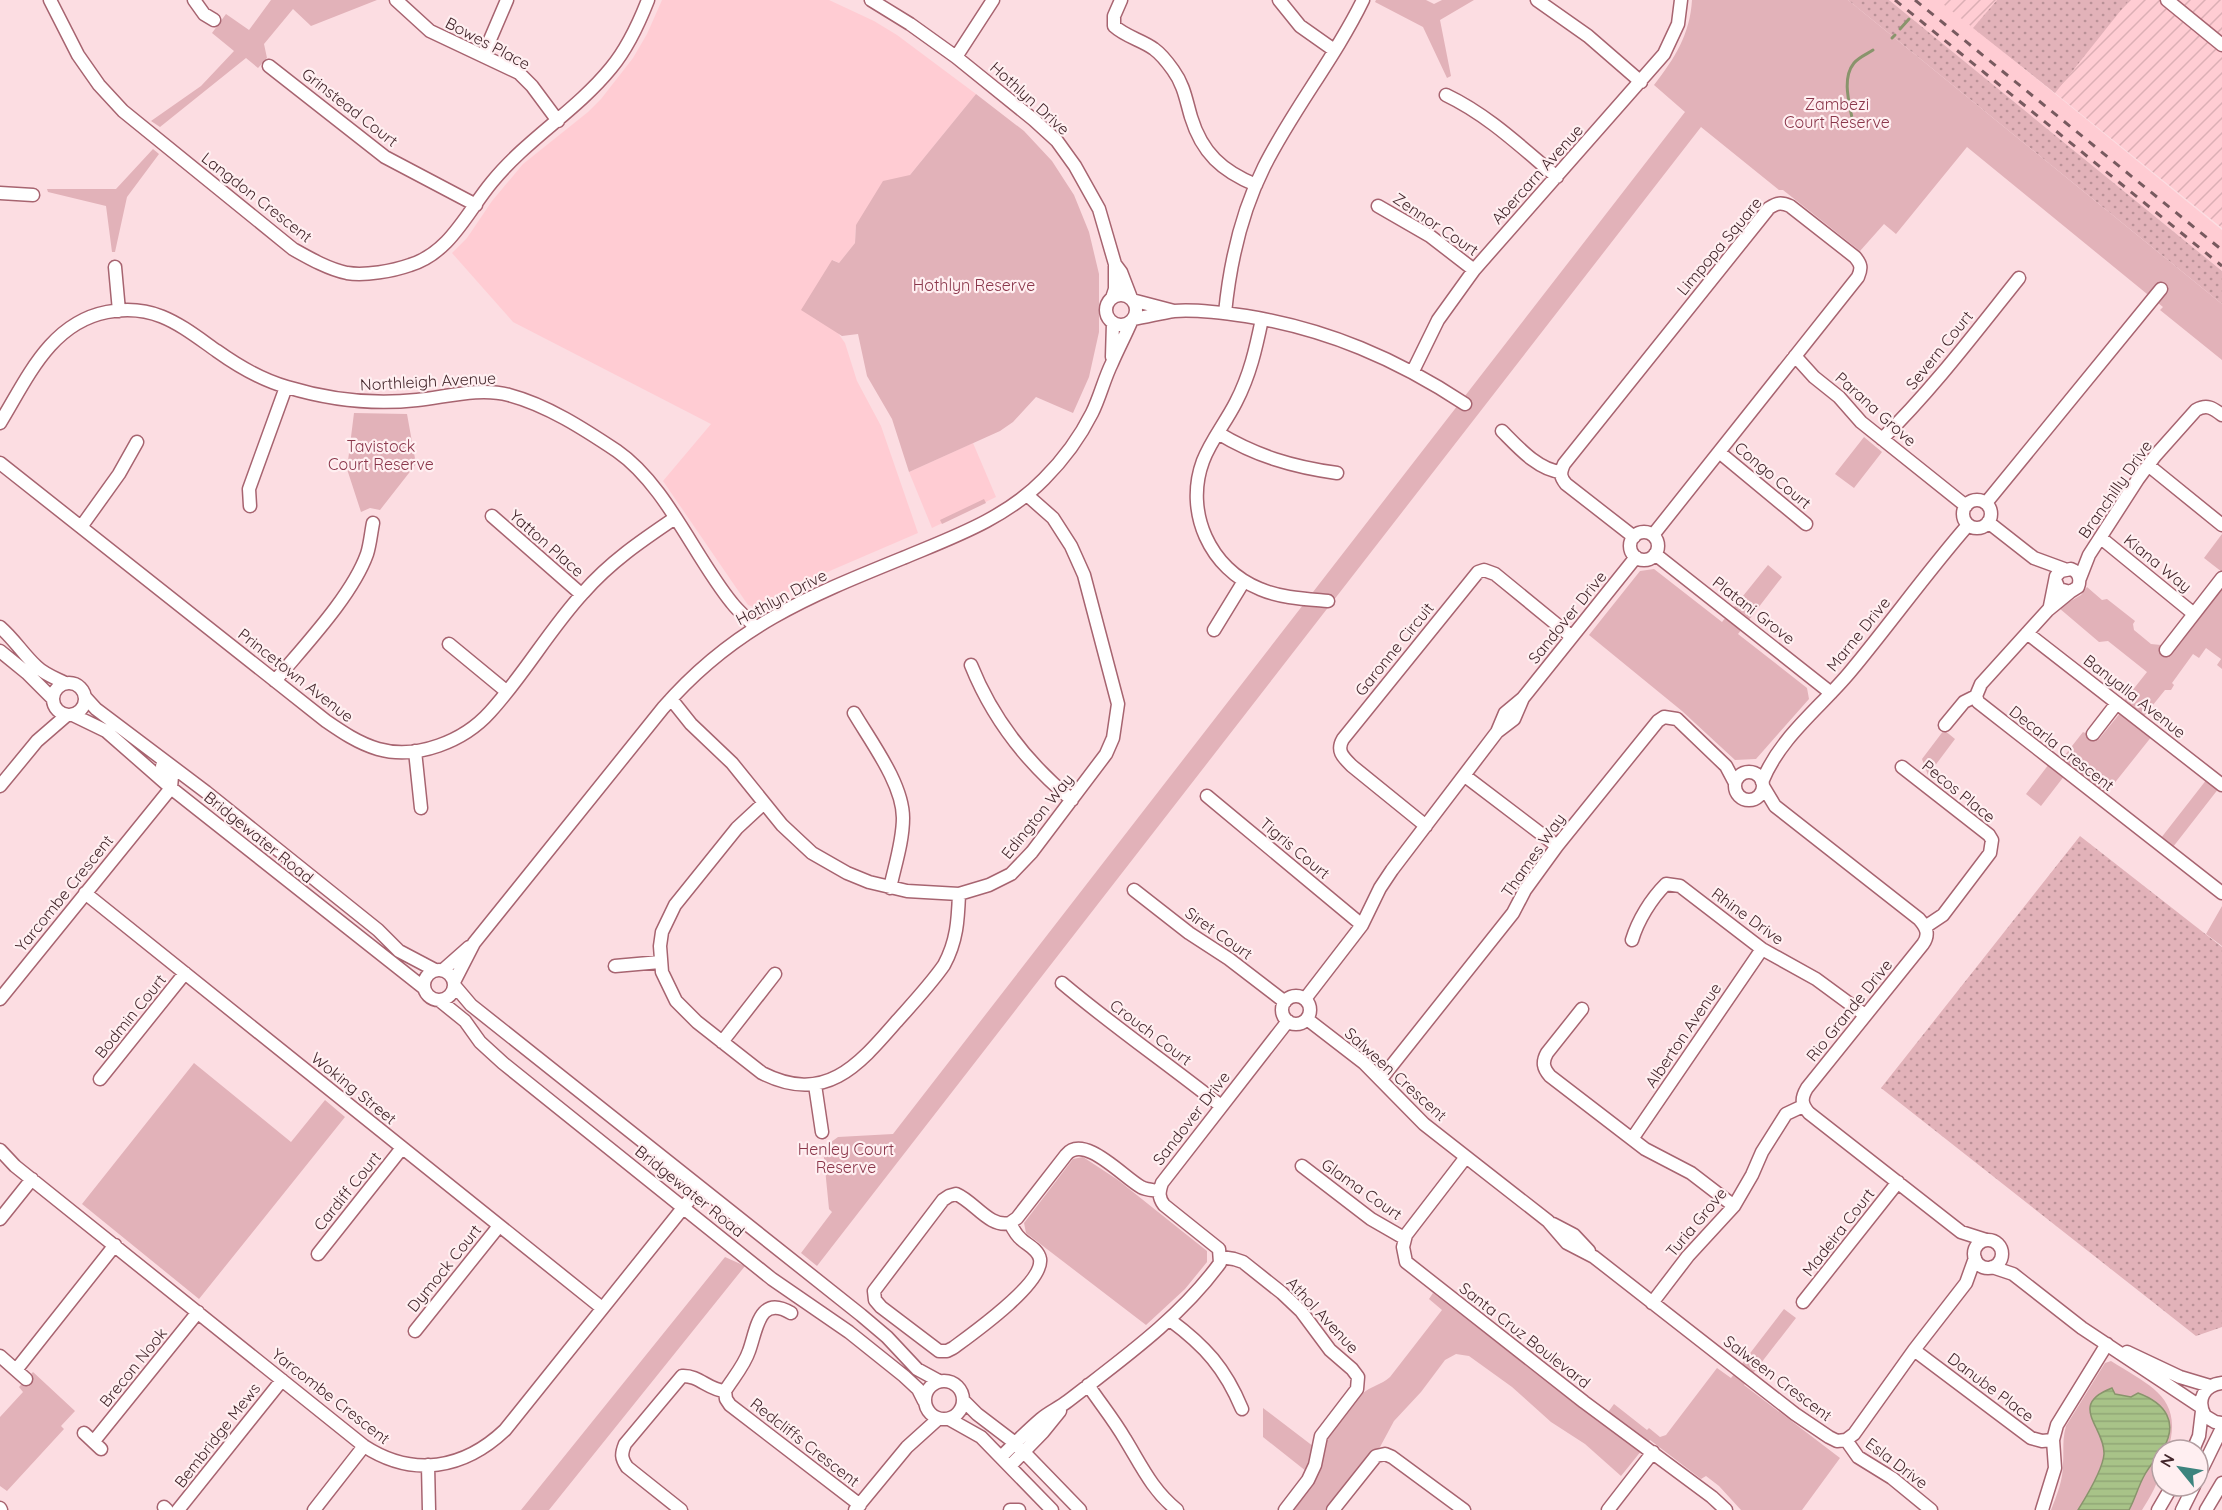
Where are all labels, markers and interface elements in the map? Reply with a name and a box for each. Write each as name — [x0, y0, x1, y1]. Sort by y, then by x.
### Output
street label: Bowes Place — [442, 12, 534, 74]
street label: Hothlyn Drive — [986, 57, 1074, 139]
street label: Grinstead Court — [298, 63, 402, 151]
park label: Zambezi Court Reserve — [1784, 94, 1890, 132]
street label: Abercarn Avenue — [1487, 120, 1587, 228]
street label: Langdon Crescent — [198, 148, 316, 246]
street label: Zennor Court — [1389, 188, 1483, 260]
street label: Limpopa Square — [1672, 193, 1766, 299]
park label: Hothlyn Reserve — [913, 275, 1035, 295]
street label: Severn Court — [1901, 306, 1977, 394]
street label: Northleigh Avenue — [359, 367, 497, 395]
street label: Parana Grove — [1831, 367, 1921, 451]
park label: Tavistock Court Reserve — [328, 436, 434, 474]
street label: Branchilly Drive — [2074, 436, 2156, 542]
street label: Congo Court — [1731, 437, 1815, 513]
street label: Yatton Place — [506, 505, 588, 581]
street label: Kiana Way — [2120, 530, 2196, 596]
street label: Hothlyn Drive — [732, 565, 830, 629]
street label: Sandover Drive — [1523, 567, 1611, 667]
street label: Platani Grove — [1709, 572, 1799, 648]
street label: Marne Drive — [1822, 593, 1894, 675]
street label: Garonne Circuit — [1350, 598, 1438, 700]
street label: Princetown Avenue — [234, 624, 358, 726]
street label: Banyalla Avenue — [2080, 650, 2190, 742]
street label: Decarla Crescent — [2006, 701, 2118, 795]
street label: Pecos Place — [1918, 755, 2000, 827]
street label: Edington Way — [996, 769, 1078, 863]
street label: Bridgewater Road — [200, 787, 318, 887]
street label: Thames Way — [1497, 809, 1569, 901]
street label: Tigris Court — [1256, 813, 1334, 883]
street label: Yarcombe Crescent — [11, 831, 117, 955]
street label: Rhine Drive — [1708, 883, 1788, 949]
street label: Siret Court — [1181, 902, 1257, 964]
street label: Rio Grande Drive — [1802, 955, 1896, 1065]
street label: Bodmin Court — [90, 970, 170, 1062]
street label: Alberton Avenue — [1641, 979, 1725, 1091]
street label: Crouch Court — [1106, 995, 1196, 1069]
street label: Salween Crescent — [1341, 1023, 1451, 1125]
street label: Woking Street — [307, 1047, 401, 1129]
street label: Sandover Drive — [1148, 1067, 1234, 1169]
park label: Henley Court Reserve — [798, 1139, 894, 1177]
street label: Bridgewater Road — [631, 1141, 749, 1241]
street label: Cardiff Court — [309, 1147, 385, 1235]
street label: Glama Court — [1318, 1154, 1406, 1224]
street label: Turia Grove — [1661, 1183, 1731, 1261]
street label: Madeira Court — [1798, 1184, 1878, 1280]
street label: Dymock Court — [403, 1220, 485, 1316]
street label: Athol Avenue — [1283, 1273, 1363, 1357]
street label: Santa Cruz Boulevard — [1456, 1278, 1594, 1392]
street label: Brecon Nook — [95, 1323, 171, 1411]
street label: Salween Crescent — [1720, 1331, 1836, 1425]
street label: Yarcombe Crescent — [268, 1344, 394, 1448]
street label: Danube Place — [1944, 1348, 2038, 1426]
street label: Bembridge Mews — [170, 1378, 264, 1492]
street label: Redcliffs Crescent — [746, 1393, 864, 1491]
street label: Esla Drive — [1862, 1433, 1932, 1493]
north arrow — [2150, 1438, 2210, 1498]
text: N — [2155, 1450, 2179, 1471]

